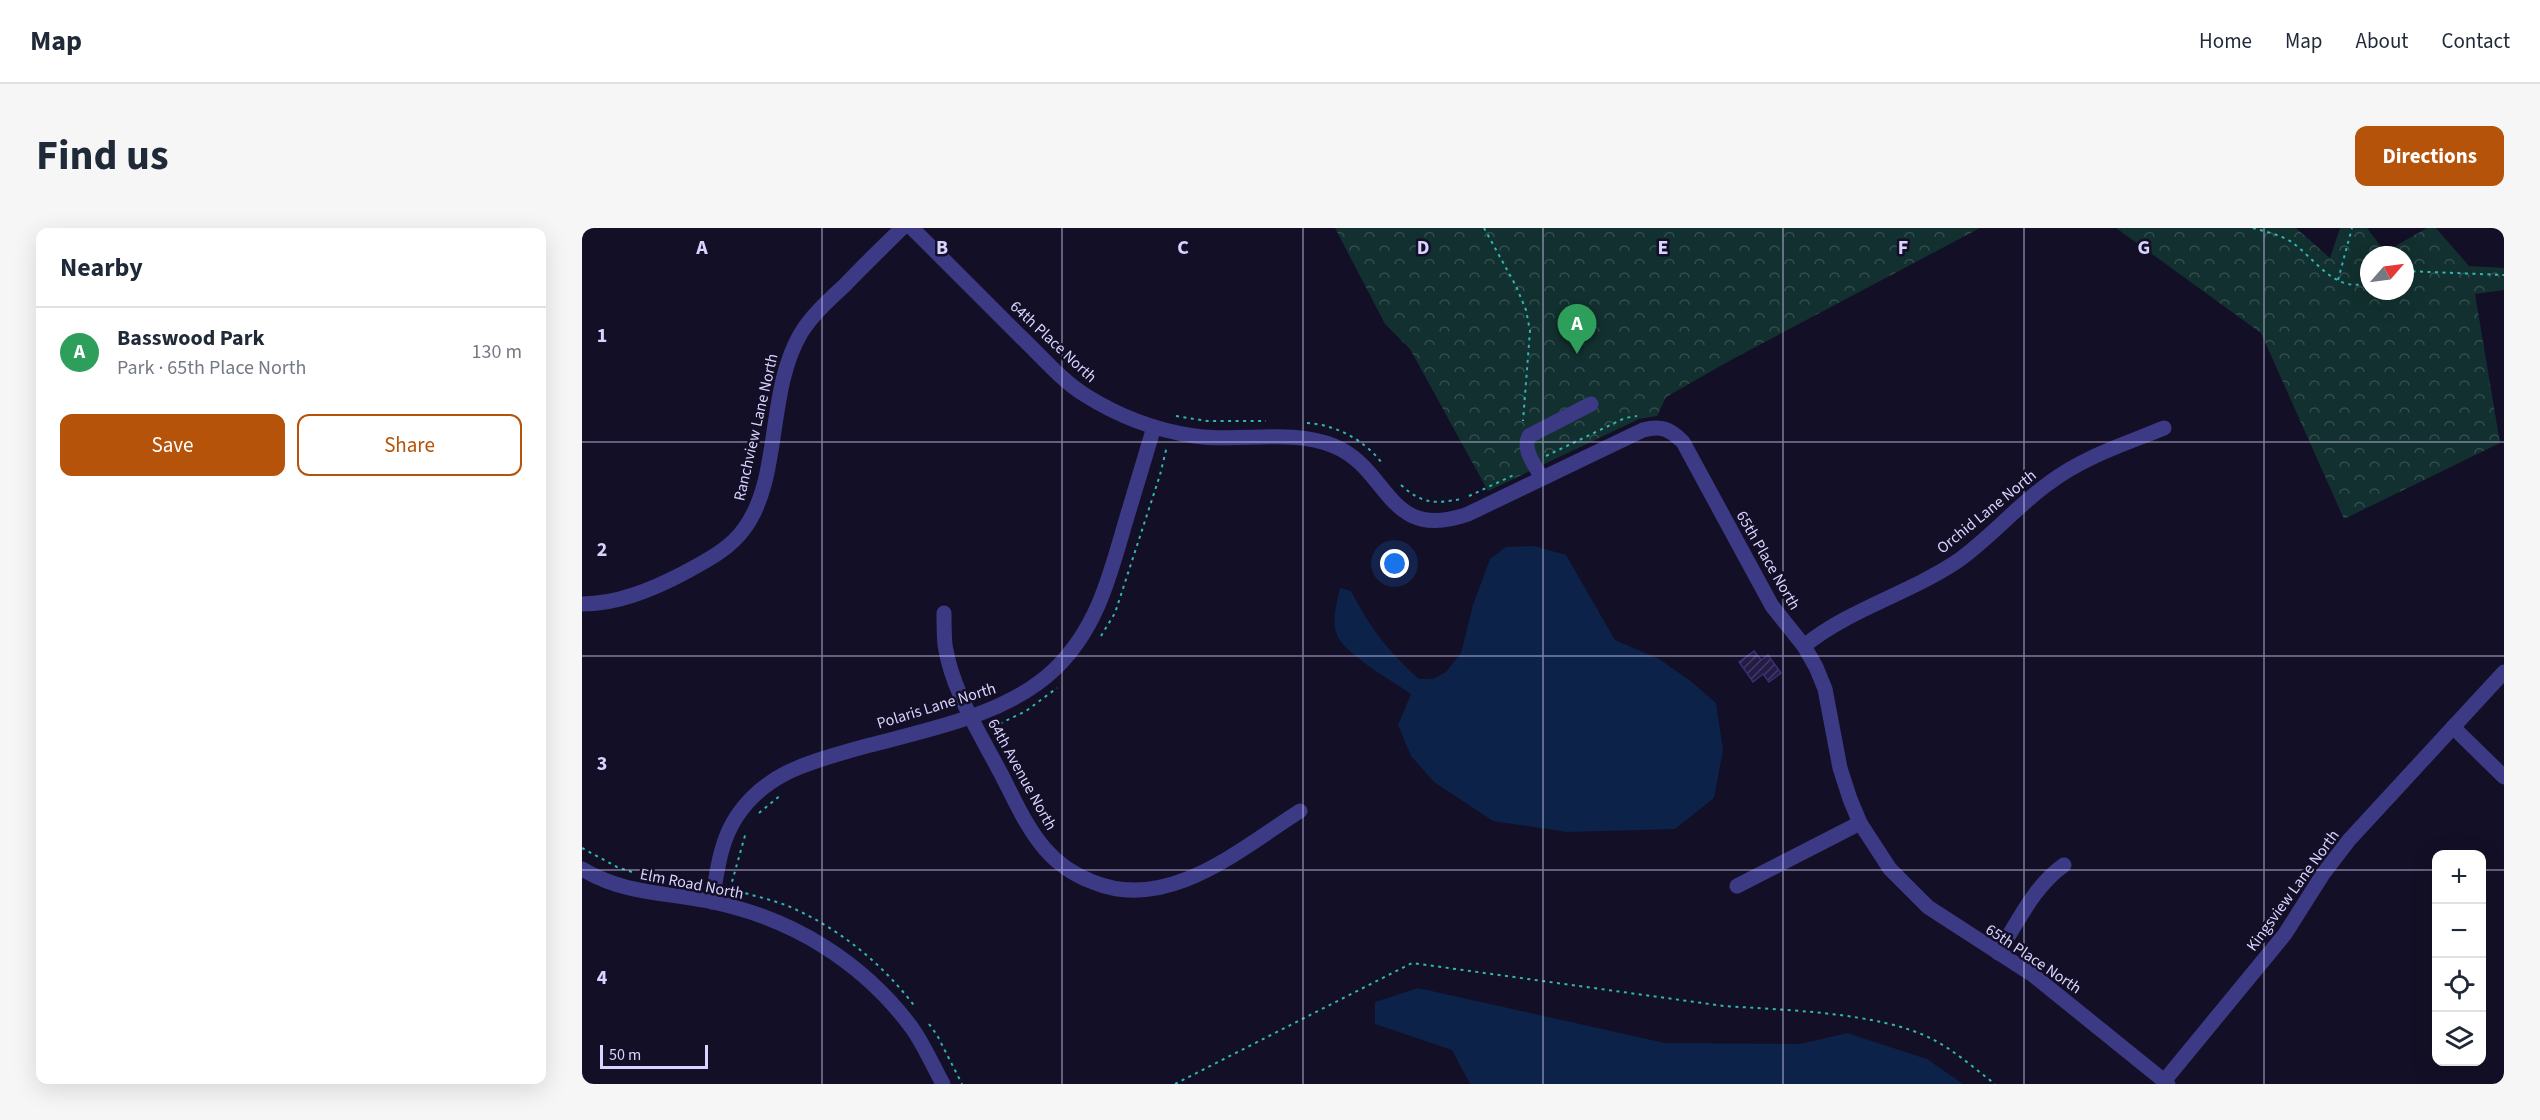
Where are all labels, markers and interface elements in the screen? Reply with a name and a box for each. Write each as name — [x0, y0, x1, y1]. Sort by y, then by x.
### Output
text: Map — [30, 21, 82, 61]
text: Home — [2199, 26, 2252, 56]
text: Map — [2285, 26, 2323, 56]
text: About — [2356, 26, 2408, 56]
text: Contact — [2441, 26, 2510, 56]
text: Find us — [36, 126, 169, 186]
button: Directions — [2355, 126, 2504, 186]
text: A — [695, 234, 708, 262]
text: B — [936, 234, 948, 262]
text: C — [1177, 234, 1189, 262]
text: D — [1417, 234, 1429, 262]
text: E — [1658, 234, 1668, 262]
text: F — [1898, 234, 1908, 262]
text: G — [2138, 234, 2150, 262]
north arrow — [2360, 246, 2414, 300]
text: Nearby — [60, 249, 143, 286]
street label: 64th Place North — [1005, 296, 1101, 388]
pin: A — [1558, 304, 1596, 354]
text: Basswood Park — [117, 322, 265, 354]
text: 1 — [597, 322, 607, 350]
text: A — [74, 338, 85, 366]
text: 130 m — [472, 338, 522, 366]
street label: Ranchview Lane North — [728, 351, 784, 503]
text: Park · 65th Place North — [117, 354, 306, 382]
button: Save — [60, 414, 285, 476]
button: Share — [297, 414, 522, 476]
street label: Orchid Lane North — [1932, 465, 2041, 559]
street label: 65th Place North — [1731, 507, 1805, 614]
text: 2 — [597, 536, 607, 564]
your location — [1380, 549, 1409, 578]
street label: Polaris Lane North — [874, 677, 998, 735]
street label: 64th Avenue North — [982, 715, 1062, 834]
text: 3 — [597, 750, 607, 778]
street label: Kingsview Lane North — [2241, 825, 2344, 956]
map controls — [2432, 850, 2486, 1066]
button: + — [2432, 850, 2486, 904]
street label: Elm Road North — [638, 863, 746, 905]
button: − — [2432, 904, 2486, 958]
street label: 65th Place North — [1981, 919, 2086, 999]
button: locate — [2432, 958, 2486, 1012]
text: 4 — [597, 964, 608, 992]
button: layers — [2432, 1012, 2486, 1066]
scale bar — [600, 1042, 708, 1070]
text: 50 m — [609, 1044, 641, 1066]

